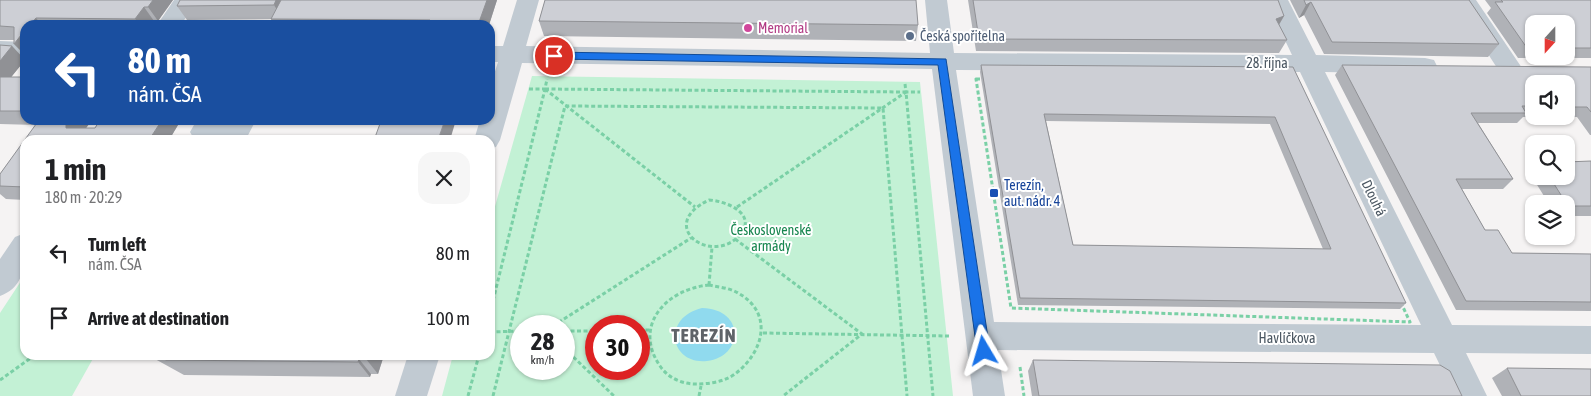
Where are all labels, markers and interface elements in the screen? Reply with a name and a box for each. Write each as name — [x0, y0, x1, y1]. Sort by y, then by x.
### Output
north arrow — [1525, 15, 1575, 65]
map controls — [1525, 15, 1575, 245]
place label: Memorial — [758, 20, 808, 36]
marker: Memorial — [742, 22, 754, 34]
place label: Česká spořitelna — [920, 27, 1005, 44]
marker: Česká spořitelna — [904, 30, 916, 42]
pin — [533, 35, 575, 77]
icon: left — [45, 40, 110, 105]
text: 80 m — [128, 40, 191, 80]
icon: arrive — [540, 42, 568, 70]
street label: 28. října — [1246, 55, 1288, 71]
button: sound — [1525, 75, 1575, 125]
text: nám. ČSA — [128, 81, 202, 107]
button: search — [1525, 135, 1575, 185]
text: 1 min — [45, 152, 106, 186]
button: close — [418, 152, 470, 204]
place label: Terezín, aut. nádr. 4 — [1004, 177, 1061, 209]
street label: Dlouhá — [1358, 177, 1390, 219]
marker: Terezín, aut. nádr. 4 — [988, 187, 1000, 199]
text: 180 m · 20:29 — [45, 188, 122, 206]
button: layers — [1525, 195, 1575, 245]
park label: Československé armády — [731, 221, 811, 254]
text: Turn left — [88, 233, 146, 255]
icon: left — [45, 239, 73, 267]
text: 80 m — [436, 242, 470, 264]
text: nám. ČSA — [88, 255, 142, 273]
icon: arrive — [45, 304, 73, 332]
text: Arrive at destination — [88, 307, 229, 329]
text: 100 m — [427, 307, 470, 329]
speed limit sign: 30 — [585, 315, 650, 380]
district label: TEREZÍN — [671, 324, 737, 346]
position arrow — [957, 324, 1009, 376]
text: 28 — [531, 327, 554, 355]
street label: Havlíčkova — [1259, 330, 1315, 346]
text: km/h — [531, 353, 554, 367]

